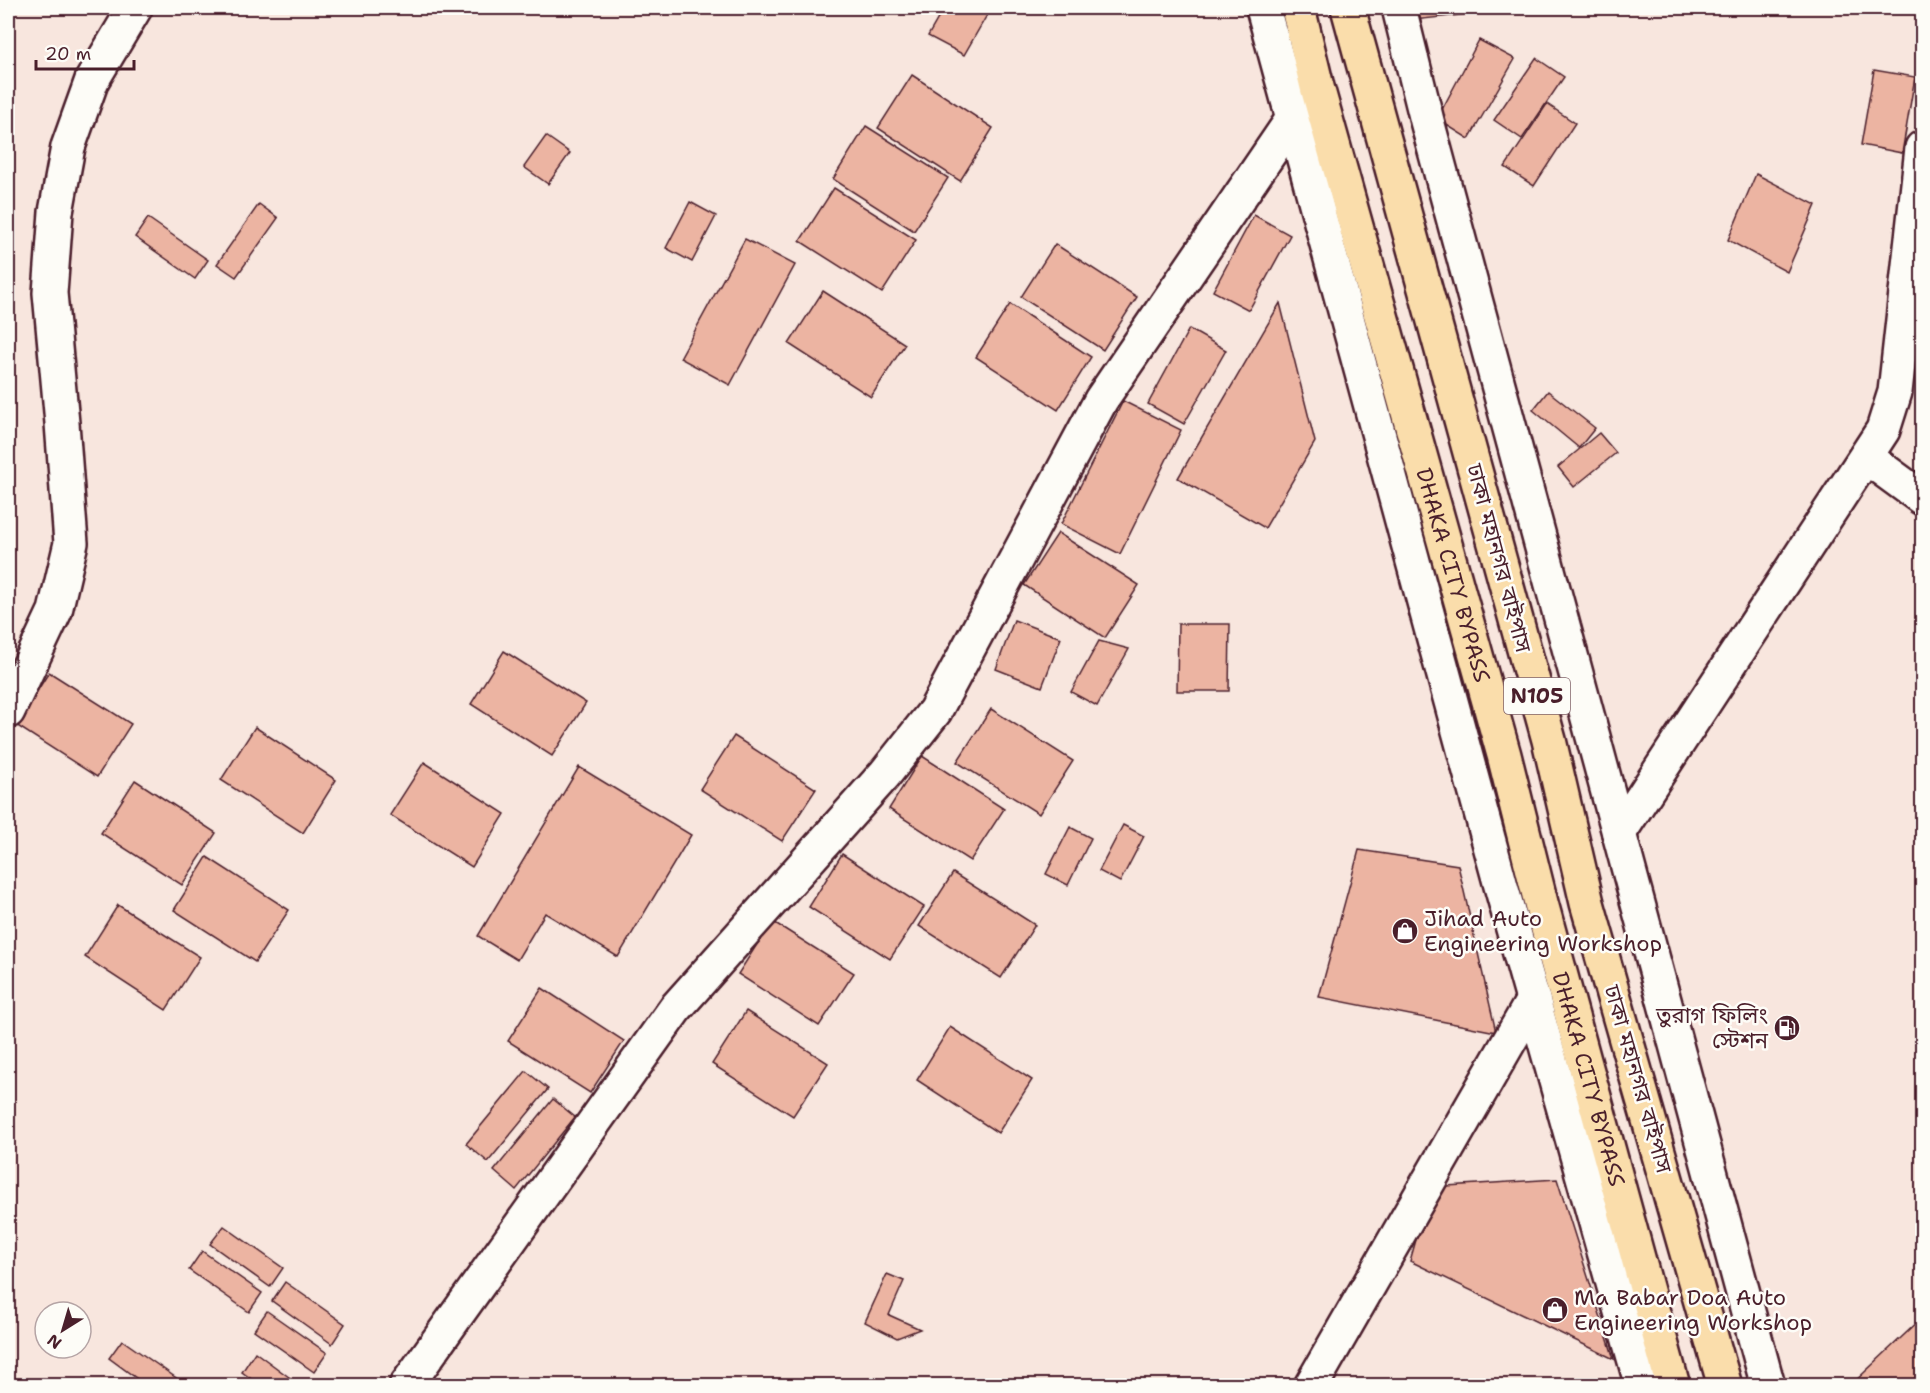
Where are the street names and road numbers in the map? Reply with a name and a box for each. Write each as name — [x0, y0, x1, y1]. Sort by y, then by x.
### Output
street label: ঢাকা মহানগর বাইপাস — [1460, 460, 1538, 656]
street label: DHAKA CITY BYPASS — [1410, 465, 1497, 685]
road number: N105 — [1504, 678, 1570, 714]
street label: DHAKA CITY BYPASS — [1546, 969, 1632, 1190]
street label: ঢাকা মহানগর বাইপাস — [1597, 981, 1679, 1177]

